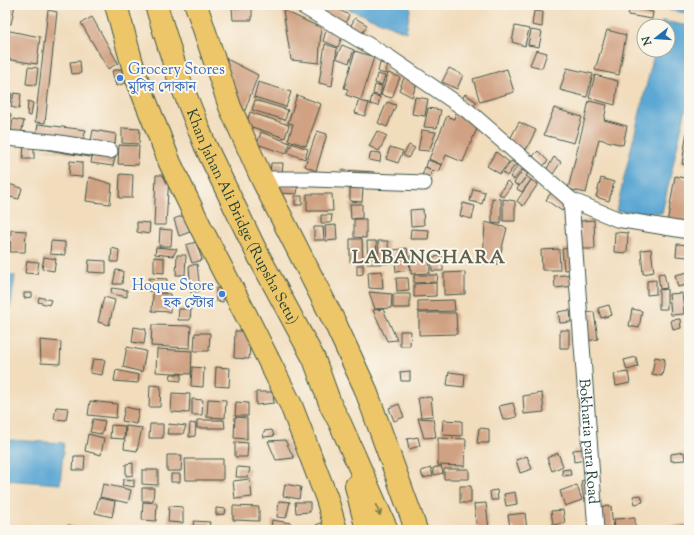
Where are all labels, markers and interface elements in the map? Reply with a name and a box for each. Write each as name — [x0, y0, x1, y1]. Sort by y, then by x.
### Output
north arrow — [636, 18, 676, 58]
text: N — [638, 34, 657, 48]
place label: Grocery Stores মুদির দোকান — [127, 60, 225, 98]
marker: Grocery Stores মুদির দোকান — [115, 73, 125, 83]
street label: Khan Jahan Ali Bridge (Rupsha Setu) — [180, 106, 303, 329]
district label: LABANCHARA — [352, 245, 506, 272]
place label: Hoque Store হক স্টোর — [132, 276, 215, 314]
marker: Hoque Store হক স্টোর — [217, 289, 227, 299]
street label: Bokharia para Road — [573, 378, 603, 506]
one-way arrow — [375, 504, 382, 516]

